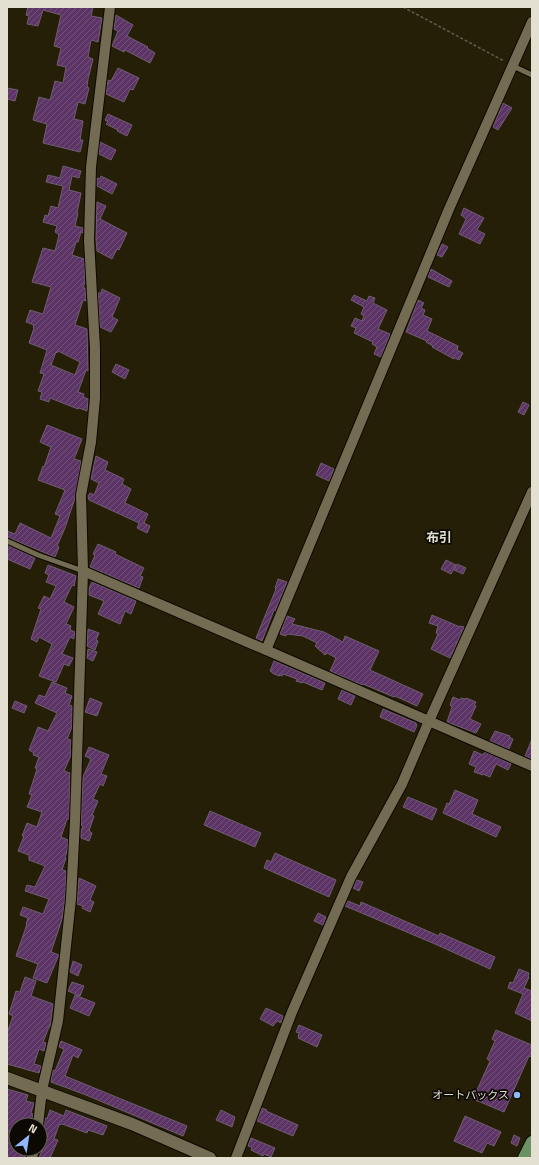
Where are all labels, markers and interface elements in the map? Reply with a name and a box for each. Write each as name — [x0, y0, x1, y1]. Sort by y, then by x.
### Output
district label: 布引 — [426, 527, 452, 547]
place label: オートバックス — [432, 1087, 509, 1103]
marker: オートバックス — [512, 1090, 522, 1100]
north arrow — [8, 1117, 48, 1157]
text: N — [26, 1120, 40, 1137]

